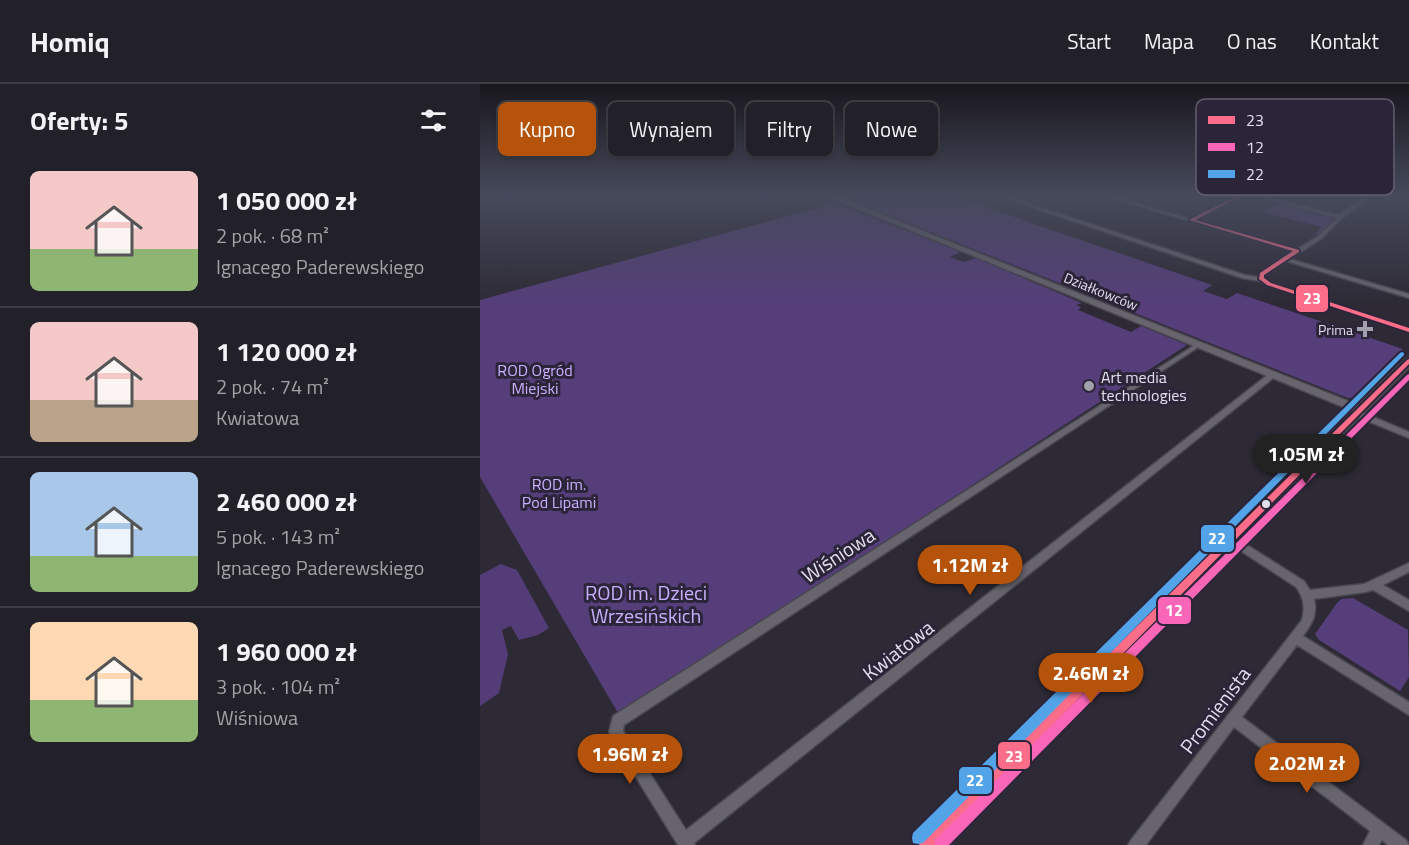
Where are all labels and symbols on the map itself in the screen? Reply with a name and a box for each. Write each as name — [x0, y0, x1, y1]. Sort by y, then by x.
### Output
legend — [1196, 99, 1394, 195]
text: 23 — [1246, 108, 1264, 132]
text: 12 — [1246, 135, 1264, 159]
text: 22 — [1246, 162, 1264, 186]
street label: Działkowców — [1061, 267, 1142, 316]
line badge: 23 — [1295, 284, 1329, 313]
text: 23 — [1303, 286, 1321, 310]
place label: Prima — [1318, 319, 1353, 340]
marker: Prima — [1358, 322, 1372, 336]
park label: ROD Ogród Miejski — [497, 358, 573, 400]
place label: Art media technologies — [1101, 365, 1187, 407]
marker: Art media technologies — [1082, 379, 1096, 393]
pin: 1.05M zł — [1244, 434, 1368, 485]
park label: ROD im. Pod Lipami — [522, 472, 596, 514]
unlabelled marker — [1260, 498, 1272, 510]
street label: Wiśniowa — [795, 520, 881, 590]
line badge: 22 — [1200, 524, 1235, 553]
text: 22 — [1208, 526, 1226, 550]
pin: 1.12M zł — [908, 545, 1032, 596]
park label: ROD im. Dzieci Wrzesińskich — [585, 577, 707, 631]
line badge: 12 — [1157, 596, 1192, 625]
text: 12 — [1165, 598, 1183, 622]
street label: Kwiatowa — [856, 612, 940, 688]
pin: 2.46M zł — [1029, 653, 1153, 704]
street label: Promienista — [1172, 660, 1258, 760]
pin: 1.96M zł — [568, 734, 692, 785]
line badge: 23 — [997, 741, 1031, 770]
pin: 2.02M zł — [1245, 743, 1369, 794]
text: 23 — [1005, 744, 1023, 768]
line badge: 22 — [958, 766, 993, 795]
text: 22 — [966, 768, 984, 792]

